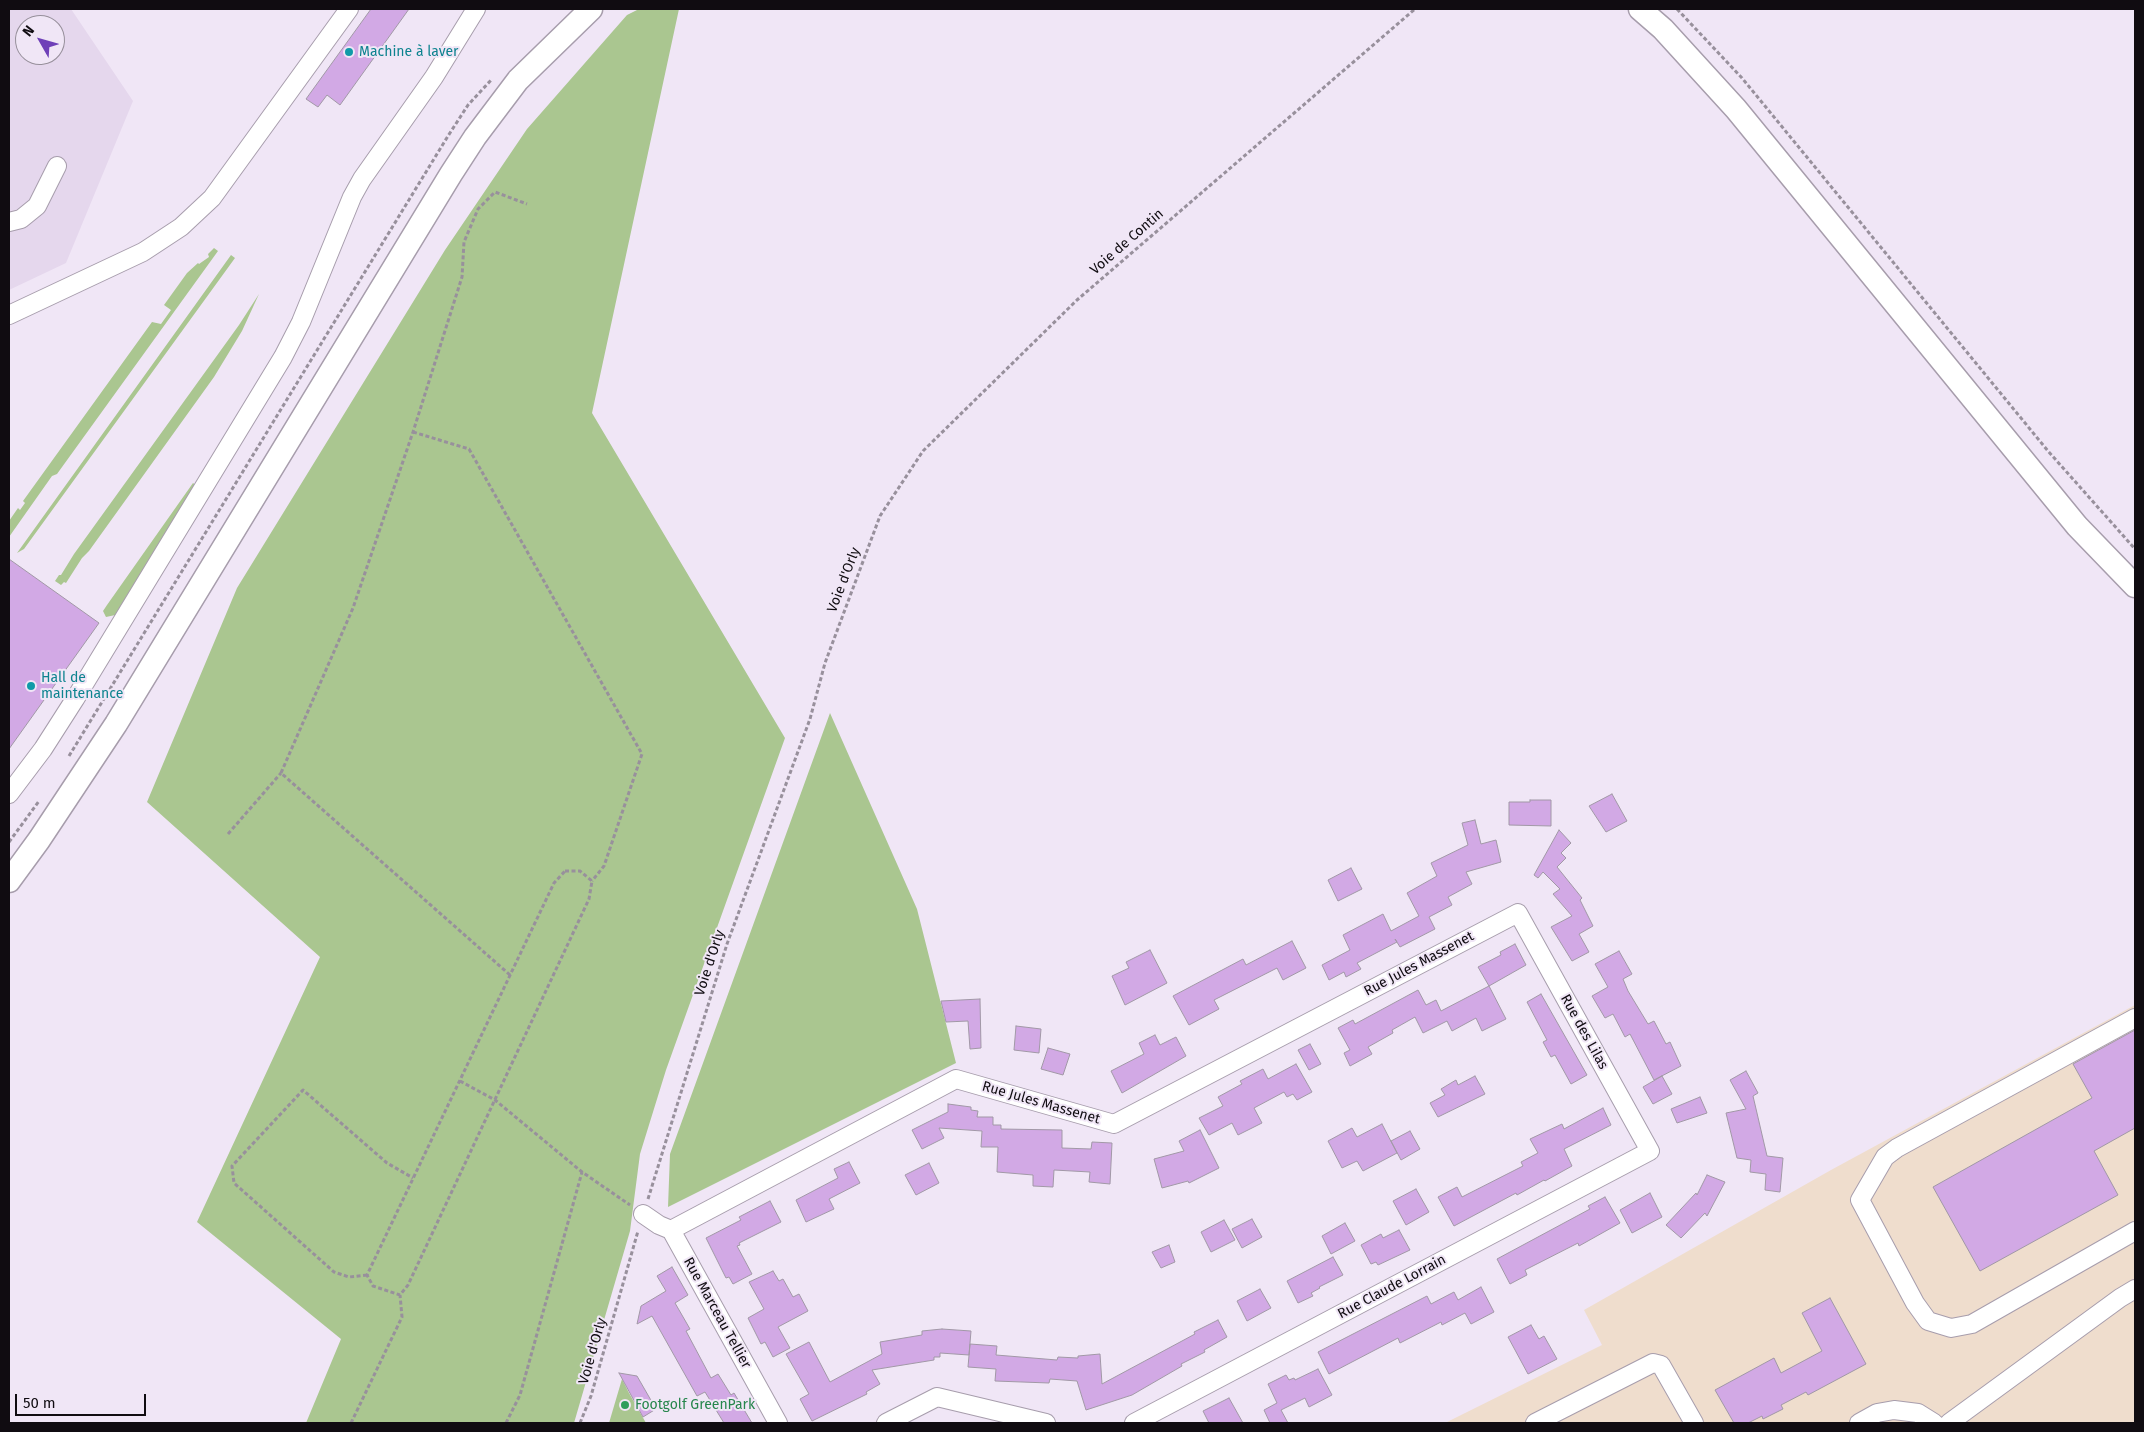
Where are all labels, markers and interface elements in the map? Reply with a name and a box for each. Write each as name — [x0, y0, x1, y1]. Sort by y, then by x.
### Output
north arrow — [15, 15, 65, 65]
text: N — [19, 22, 38, 40]
place label: Machine à laver — [359, 44, 459, 60]
marker: Machine à laver — [343, 46, 355, 58]
street label: Voie de Contin — [1087, 206, 1167, 278]
street label: Voie d'Orly — [824, 545, 864, 615]
place label: Hall de maintenance — [41, 670, 123, 702]
marker: Hall de maintenance — [25, 680, 37, 692]
street label: Voie d'Orly — [691, 928, 729, 998]
street label: Rue Jules Massenet — [1361, 928, 1477, 1000]
street label: Rue des Lilas — [1556, 992, 1612, 1072]
street label: Rue Jules Massenet — [980, 1078, 1102, 1128]
street label: Rue Claude Lorrain — [1335, 1251, 1449, 1323]
street label: Rue Marceau Tellier — [680, 1255, 754, 1371]
street label: Voie d'Orly — [576, 1316, 610, 1386]
scale bar — [18, 1384, 149, 1416]
text: 50 m — [23, 1394, 56, 1412]
place label: Footgolf GreenPark — [635, 1397, 755, 1413]
marker: Footgolf GreenPark — [619, 1399, 631, 1411]

